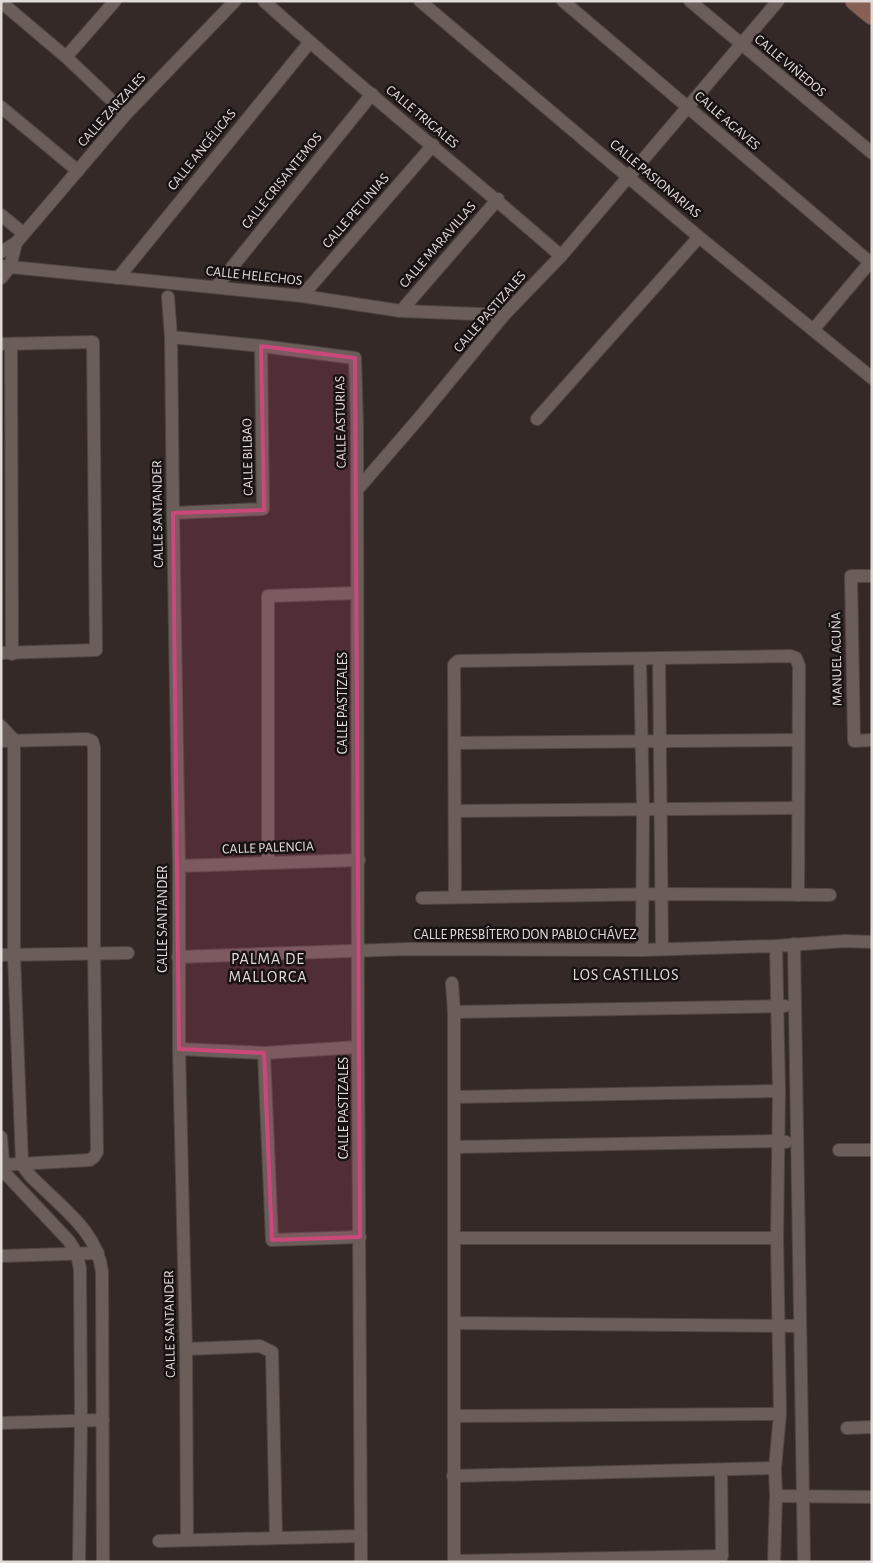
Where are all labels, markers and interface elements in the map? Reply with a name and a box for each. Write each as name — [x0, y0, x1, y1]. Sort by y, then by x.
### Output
street label: CALLE VIÑEDOS — [752, 31, 830, 100]
street label: CALLE ZARZALES — [75, 70, 149, 150]
street label: CALLE TRIGALES — [383, 83, 461, 151]
street label: CALLE AGAVES — [692, 89, 762, 153]
street label: CALLE ANGÉLICAS — [163, 105, 239, 193]
street label: CALLE CRISANTEMOS — [239, 130, 325, 232]
street label: CALLE PASIONARIAS — [607, 137, 703, 221]
street label: CALLE PETUNIAS — [320, 171, 392, 251]
street label: CALLE MARAVILLAS — [397, 199, 479, 291]
street label: CALLE HELECHOS — [205, 264, 303, 288]
street label: CALLE PASTIZALES — [451, 269, 529, 355]
street label: CALLE ASTURIAS — [333, 376, 349, 468]
street label: CALLE BILBAO — [240, 418, 256, 496]
street label: CALLE SANTANDER — [150, 460, 166, 568]
street label: MANUEL ACUÑA — [827, 612, 845, 706]
street label: CALLE PASTIZALES — [336, 652, 350, 754]
street label: CALLE PALENCIA — [222, 839, 314, 857]
street label: CALLE SANTANDER — [156, 865, 170, 973]
street label: CALLE PRESBÍTERO DON PABLO CHÁVEZ — [413, 925, 637, 942]
district label: PALMA DE MALLORCA — [228, 951, 308, 985]
district label: LOS CASTILLOS — [573, 967, 679, 983]
street label: CALLE PASTIZALES — [337, 1057, 351, 1159]
street label: CALLE SANTANDER — [162, 1270, 178, 1378]

